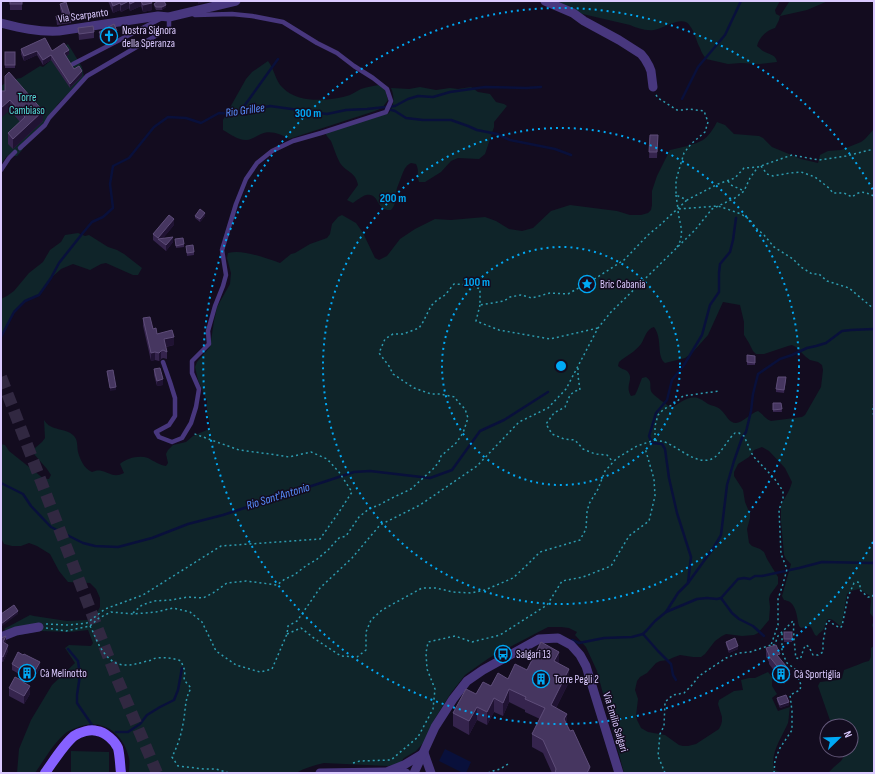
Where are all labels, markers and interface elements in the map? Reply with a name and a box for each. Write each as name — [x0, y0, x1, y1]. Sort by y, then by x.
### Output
street label: Via Scarpanto — [57, 5, 110, 25]
place label: Nostra Signora della Speranza — [122, 24, 176, 50]
church icon: Nostra Signora della Speranza — [99, 26, 119, 46]
park label: Torre Cambiaso — [9, 91, 45, 117]
water label: Rio Grillee — [224, 100, 266, 121]
text: 300 m — [295, 106, 321, 121]
text: 200 m — [380, 191, 406, 206]
place icon: Bric Cabania — [577, 274, 597, 294]
text: 100 m — [464, 275, 490, 290]
place label: Bric Cabania — [600, 278, 645, 291]
centre of rings — [554, 359, 568, 373]
water label: Rio Sant'Antonio — [245, 480, 312, 513]
bus stop icon: Salgari 13 — [493, 644, 513, 664]
place label: Salgari 13 — [516, 648, 551, 661]
building icon: Cà Melinotto — [17, 663, 37, 683]
building icon: Cà Sportiglia — [771, 664, 791, 684]
place label: Cà Melinotto — [40, 667, 87, 680]
place label: Cà Sportiglia — [794, 668, 841, 681]
building icon: Torre Pegli 2 — [531, 669, 551, 689]
place label: Torre Pegli 2 — [554, 673, 599, 686]
street label: Via Emilio Salgari — [600, 691, 631, 754]
north arrow — [819, 718, 859, 758]
text: N — [841, 729, 855, 740]

